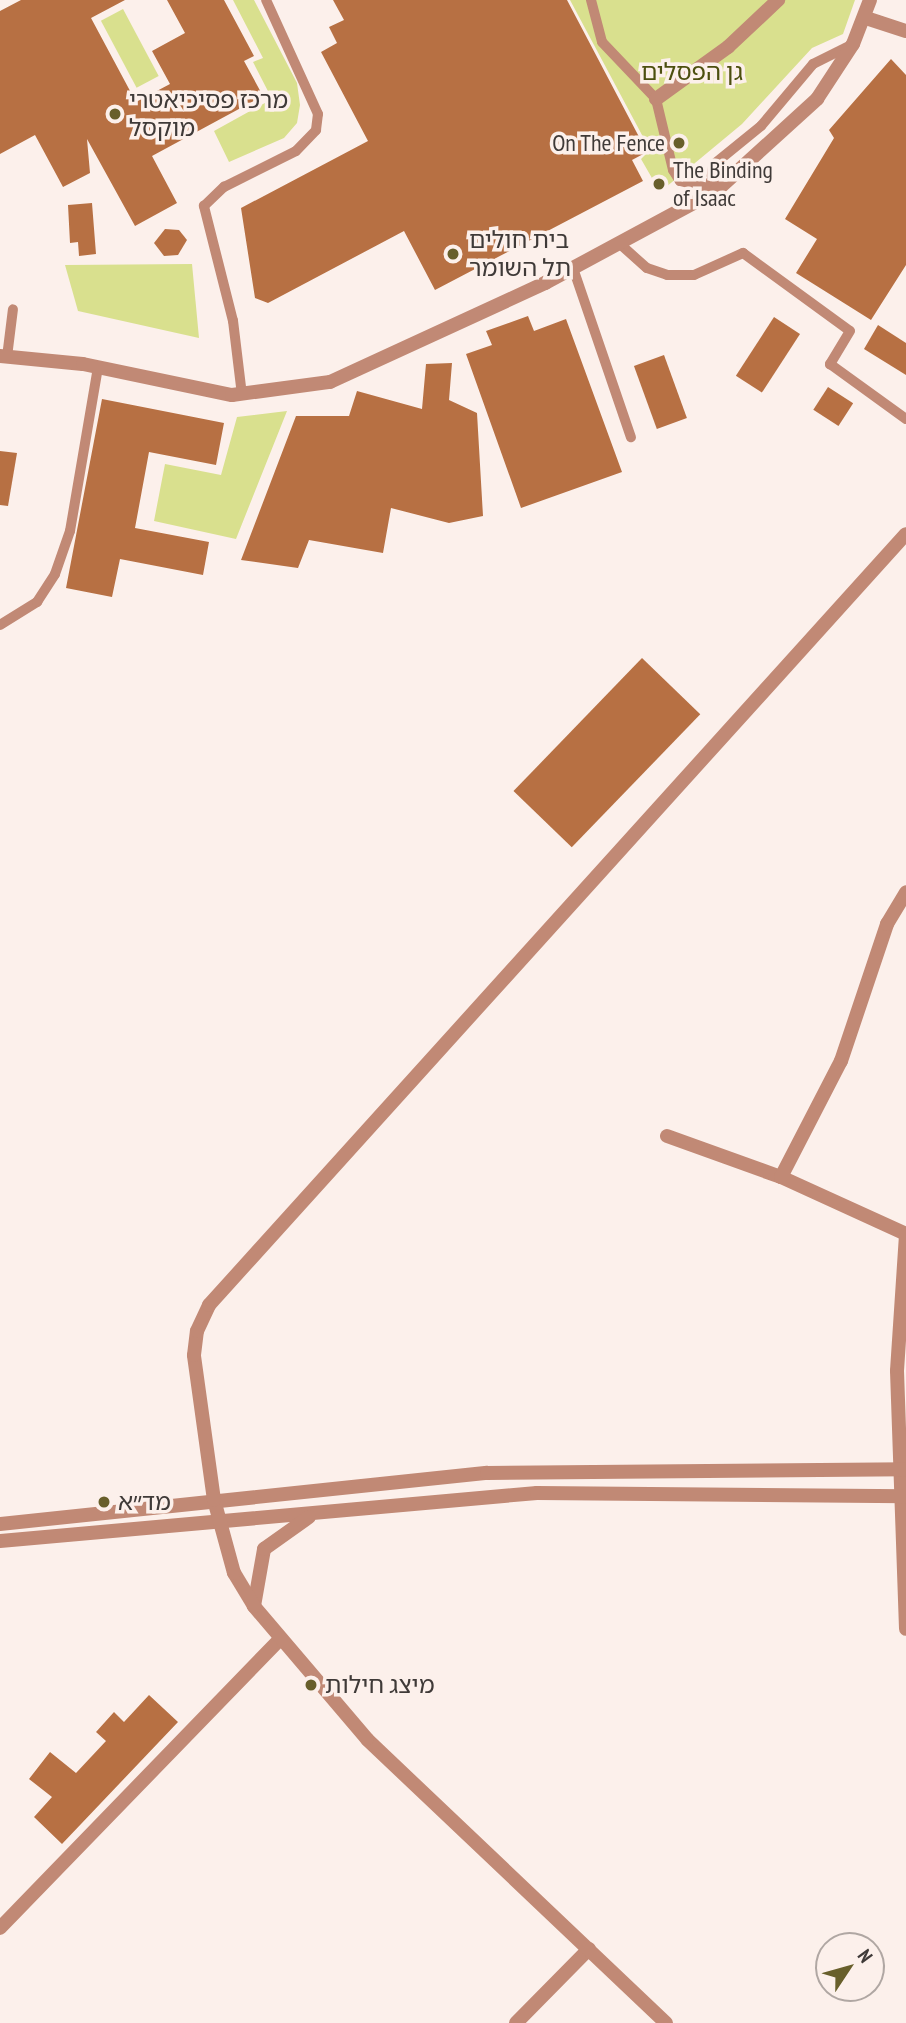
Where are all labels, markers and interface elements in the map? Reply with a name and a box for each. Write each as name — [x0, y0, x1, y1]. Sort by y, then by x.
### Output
park label: גן הפסלים — [641, 58, 743, 86]
place label: מרכז פסיכיאטרי מוקסל — [129, 86, 288, 142]
marker: מרכז פסיכיאטרי מוקסל — [107, 106, 123, 122]
place label: On The Fence — [552, 129, 665, 157]
marker: On The Fence — [671, 135, 687, 151]
place label: The Binding of Isaac — [673, 156, 773, 212]
marker: The Binding of Isaac — [651, 176, 667, 192]
place label: בית חולים תל השומר — [469, 226, 571, 282]
marker: בית חולים תל השומר — [443, 244, 463, 264]
place label: מד״א — [118, 1488, 171, 1516]
marker: מד״א — [96, 1494, 112, 1510]
place label: מיצג חילות — [325, 1671, 434, 1699]
marker: מיצג חילות — [303, 1677, 319, 1693]
north arrow — [815, 1932, 885, 2002]
text: N — [853, 1945, 878, 1967]

